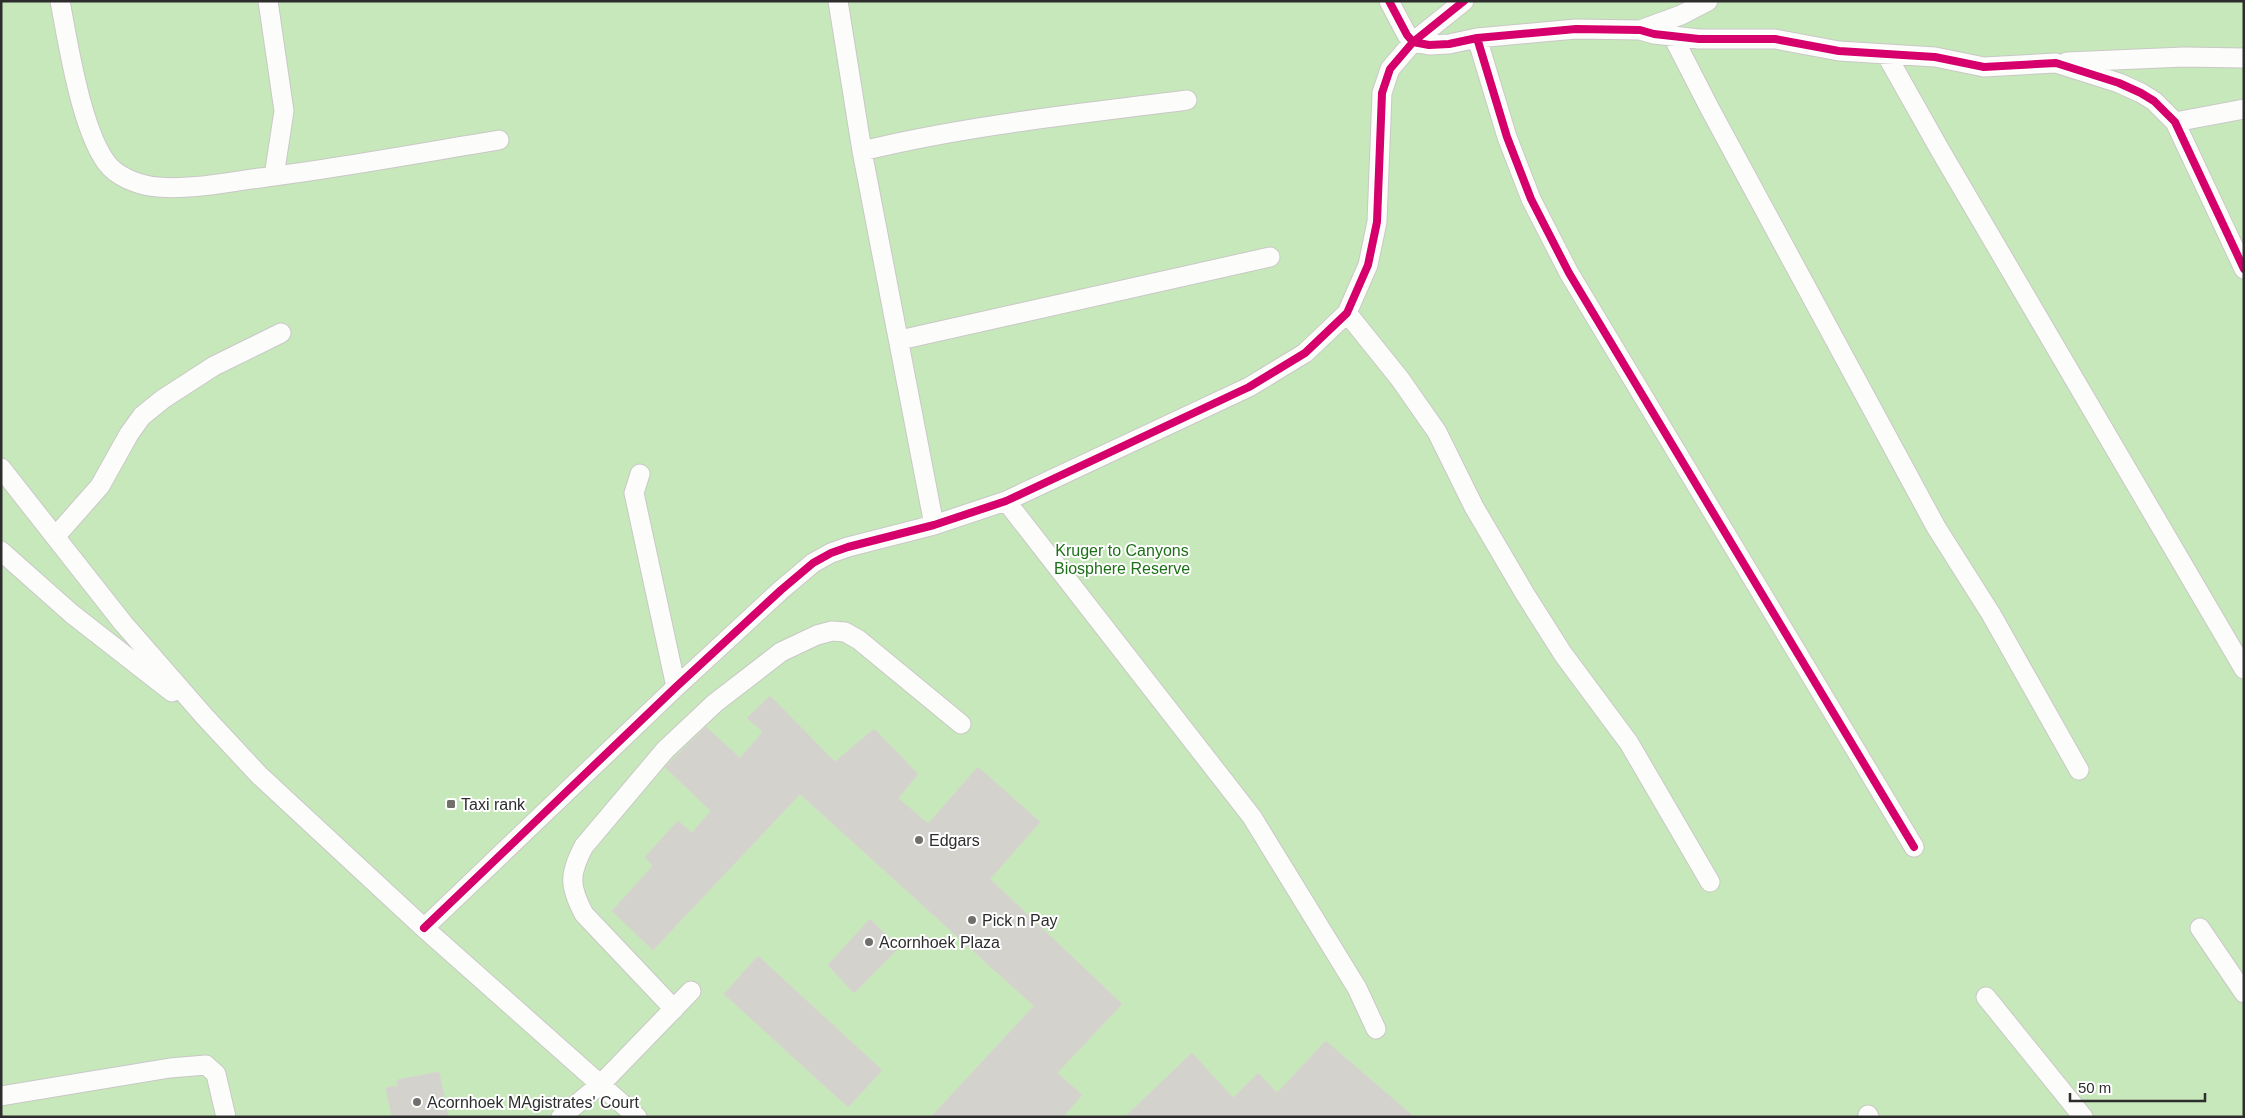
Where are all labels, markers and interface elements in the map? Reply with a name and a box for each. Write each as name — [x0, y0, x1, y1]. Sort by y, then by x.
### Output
park label: Kruger to Canyons Biosphere Reserve — [1054, 542, 1190, 577]
place label: Taxi rank — [461, 796, 526, 813]
marker: Taxi rank — [445, 798, 457, 810]
place label: Edgars — [929, 832, 980, 849]
marker: Edgars — [913, 834, 925, 846]
place label: Pick n Pay — [982, 912, 1058, 929]
marker: Pick n Pay — [966, 914, 978, 926]
place label: Acornhoek Plaza — [879, 934, 1000, 951]
marker: Acornhoek Plaza — [863, 936, 875, 948]
scale bar — [2070, 1070, 2205, 1102]
text: 50 m — [2078, 1079, 2111, 1096]
place label: Acornhoek MAgistrates' Court — [427, 1094, 640, 1111]
marker: Acornhoek MAgistrates' Court — [411, 1096, 423, 1108]

